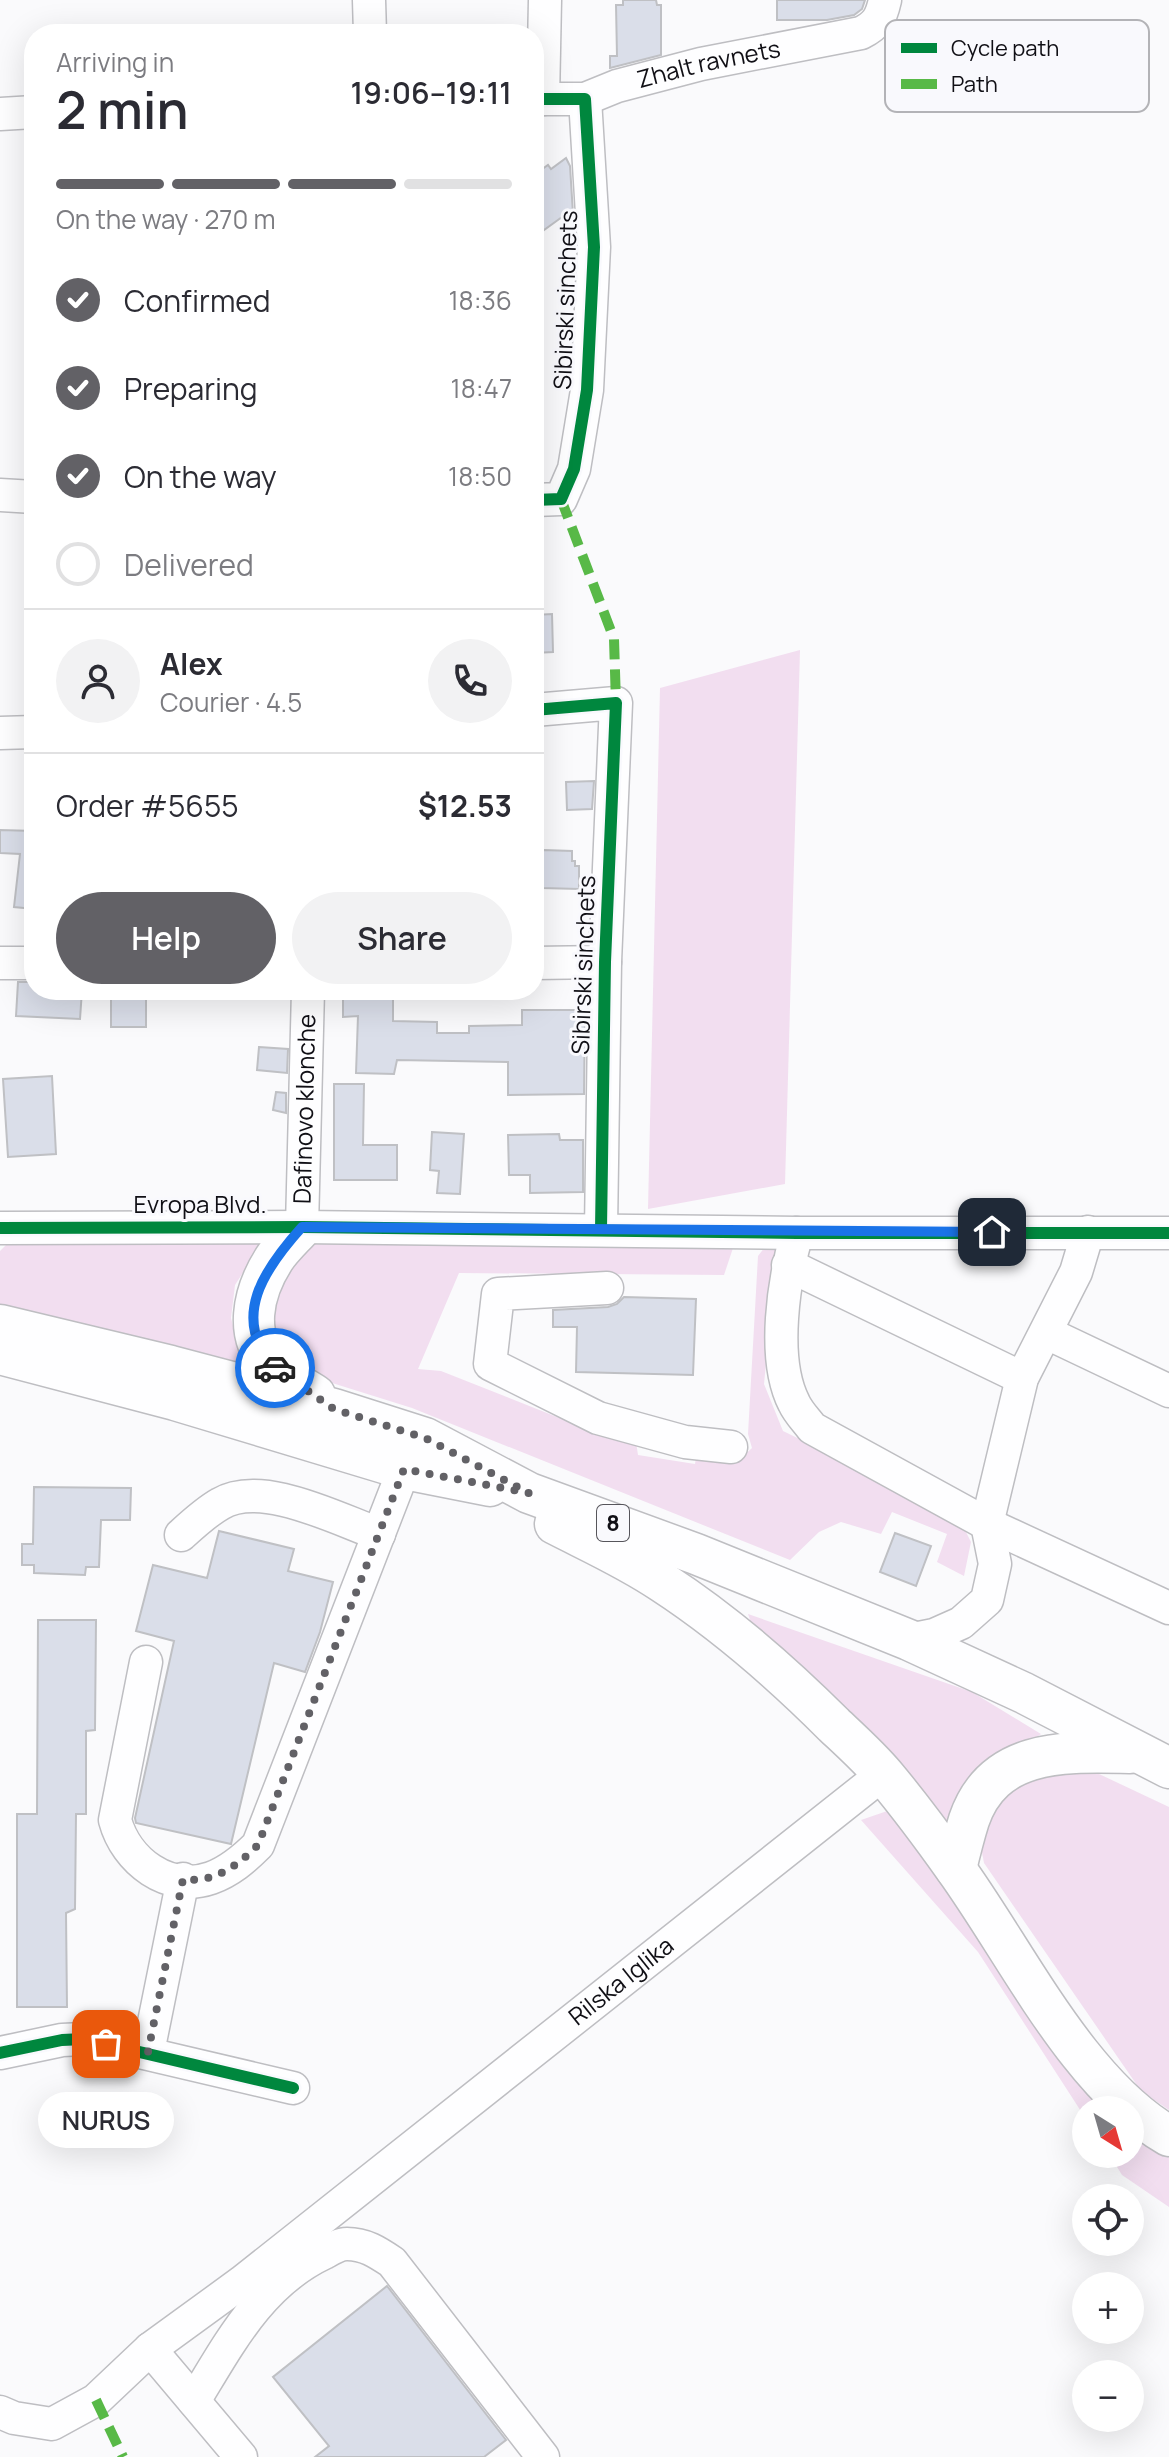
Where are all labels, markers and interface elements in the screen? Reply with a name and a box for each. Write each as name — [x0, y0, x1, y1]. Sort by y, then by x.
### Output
legend — [885, 20, 1149, 112]
street label: Zhalt ravnets — [633, 31, 783, 95]
text: Cycle path — [951, 33, 1059, 63]
text: Arriving in — [56, 44, 174, 80]
text: Path — [951, 69, 998, 99]
text: 19:06–19:11 — [351, 72, 512, 113]
text: 2 min — [56, 74, 189, 145]
text: On the way · 270 m — [56, 201, 276, 237]
street label: Sibirski sinchets — [545, 210, 584, 390]
icon: check — [56, 278, 100, 322]
text: Confirmed — [124, 280, 271, 321]
text: 18:36 — [448, 282, 512, 318]
icon: check — [56, 366, 100, 410]
text: Preparing — [124, 368, 258, 409]
text: 18:47 — [451, 370, 512, 406]
icon: check — [56, 454, 100, 498]
text: On the way — [124, 456, 277, 497]
text: 18:50 — [448, 458, 512, 494]
text: Delivered — [124, 544, 254, 585]
button: person — [56, 639, 140, 723]
button: phone — [428, 639, 512, 723]
text: Alex — [160, 643, 223, 684]
text: Courier · 4.5 — [160, 684, 302, 720]
text: Order #5655 — [56, 785, 239, 826]
text: $12.53 — [418, 785, 512, 826]
street label: Sibirski sinchets — [563, 875, 602, 1055]
button: Help — [56, 892, 276, 984]
button: Share — [292, 892, 512, 984]
street label: Dafinovo klonche — [285, 1014, 322, 1204]
street label: Evropa Blvd. — [133, 1187, 267, 1220]
pin — [958, 1198, 1026, 1266]
icon: home — [970, 1210, 1014, 1254]
courier — [235, 1328, 315, 1408]
icon: car — [253, 1346, 297, 1390]
road number: 8 — [597, 1505, 629, 1541]
street label: Rilska Iglika — [561, 1928, 680, 2032]
pin — [72, 2010, 140, 2078]
icon: bag — [84, 2022, 128, 2066]
callout: NURUS — [38, 2092, 174, 2148]
north arrow — [1072, 2096, 1144, 2168]
map controls — [1072, 2096, 1144, 2432]
text: NURUS — [62, 2102, 150, 2138]
button: locate — [1072, 2184, 1144, 2256]
button: + — [1072, 2272, 1144, 2344]
button: − — [1072, 2360, 1144, 2432]

